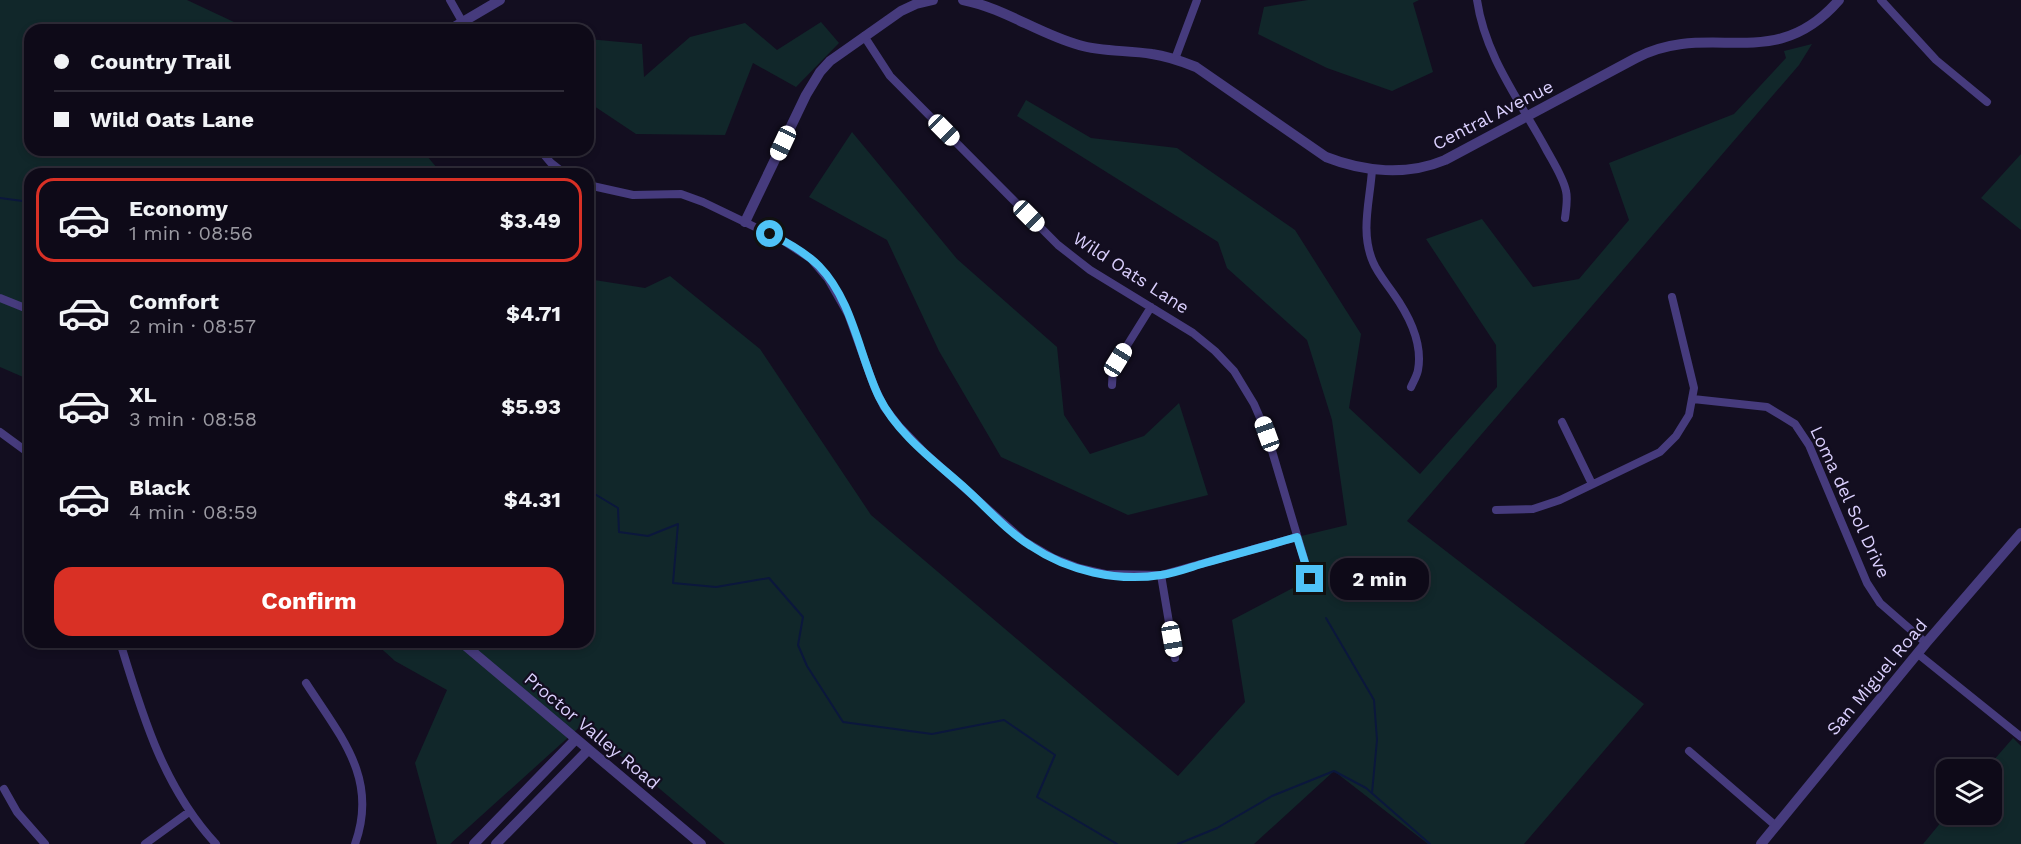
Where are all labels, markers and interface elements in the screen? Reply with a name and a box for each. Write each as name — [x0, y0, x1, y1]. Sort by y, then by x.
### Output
text: Country Trail — [90, 49, 231, 74]
street label: Central Avenue — [1429, 75, 1557, 154]
text: Wild Oats Lane — [90, 107, 254, 132]
car — [925, 111, 963, 149]
car — [767, 123, 799, 163]
icon: car — [57, 193, 111, 247]
text: Economy — [129, 196, 228, 221]
car — [1010, 197, 1048, 235]
text: $3.49 — [500, 208, 561, 233]
route start — [756, 220, 783, 247]
text: 1 min · 08:56 — [129, 221, 253, 245]
street label: Wild Oats Lane — [1069, 227, 1193, 318]
icon: car — [57, 286, 111, 340]
text: Comfort — [129, 289, 219, 314]
text: $4.71 — [506, 301, 561, 326]
text: 2 min · 08:57 — [129, 314, 256, 338]
car — [1101, 340, 1135, 380]
icon: car — [57, 379, 111, 433]
text: XL — [129, 382, 157, 407]
text: $5.93 — [501, 394, 561, 419]
text: 3 min · 08:58 — [129, 407, 257, 431]
car — [1252, 414, 1282, 454]
street label: Loma del Sol Drive — [1806, 423, 1895, 581]
icon: car — [57, 472, 111, 526]
text: Black — [129, 475, 190, 500]
text: $4.31 — [504, 487, 561, 512]
text: 4 min · 08:59 — [129, 500, 258, 524]
callout: 2 min — [1331, 558, 1430, 600]
route end — [1296, 565, 1323, 592]
button: Confirm — [54, 567, 564, 636]
text: 2 min — [1352, 567, 1407, 591]
street label: San Miguel Road — [1822, 614, 1931, 739]
car — [1160, 620, 1184, 658]
street label: Proctor Valley Road — [520, 668, 664, 793]
map controls — [1936, 759, 2002, 825]
button: layers — [1936, 759, 2002, 825]

